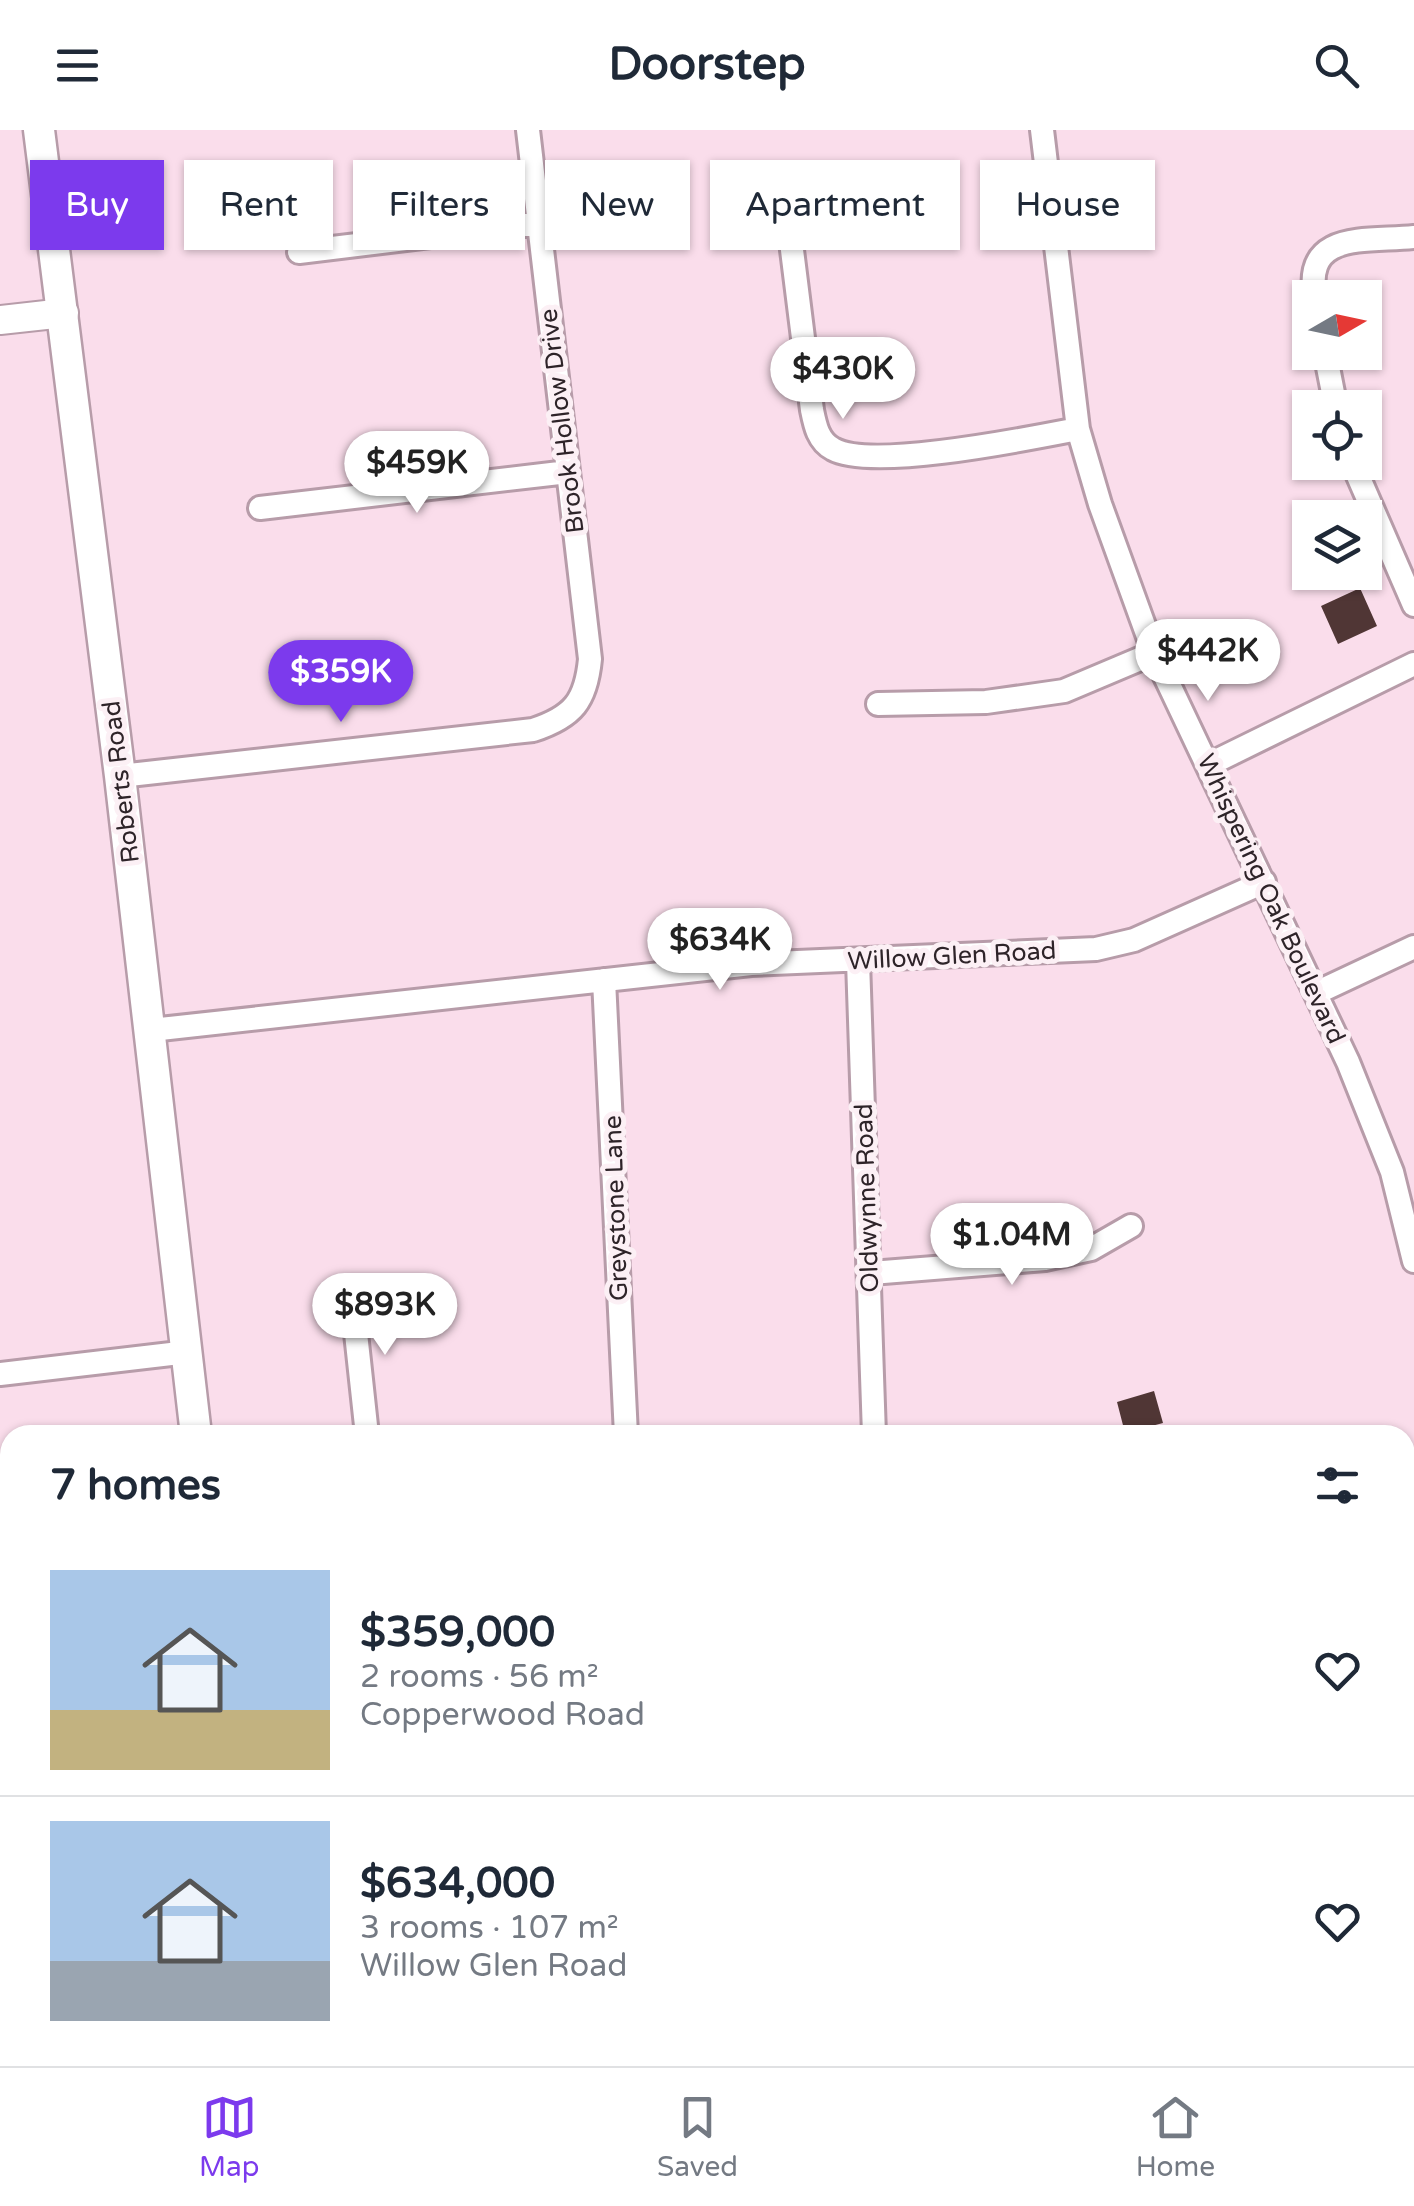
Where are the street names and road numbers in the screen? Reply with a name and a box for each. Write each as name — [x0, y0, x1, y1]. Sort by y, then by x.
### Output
street label: Brook Hollow Drive — [533, 307, 591, 535]
street label: Roberts Road — [96, 699, 146, 865]
street label: Whispering Oak Boulevard — [1191, 749, 1351, 1049]
street label: Willow Glen Road — [847, 936, 1057, 976]
street label: Oldwynne Road — [849, 1103, 885, 1293]
street label: Greystone Lane — [598, 1115, 634, 1301]

